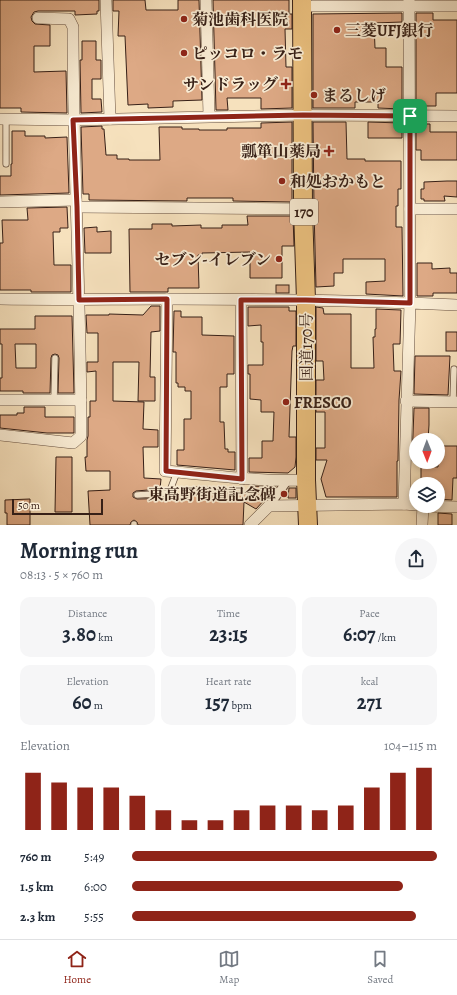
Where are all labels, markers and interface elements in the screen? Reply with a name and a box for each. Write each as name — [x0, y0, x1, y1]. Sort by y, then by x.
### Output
place label: 菊池歯科医院 — [192, 9, 288, 31]
marker: 菊池歯科医院 — [179, 14, 189, 24]
place label: 三菱UFJ銀行 — [345, 20, 433, 42]
marker: 三菱UFJ銀行 — [332, 25, 342, 35]
place label: ピッコロ・ラモ — [192, 43, 303, 65]
marker: ピッコロ・ラモ — [179, 48, 189, 58]
place label: サンドラッグ — [183, 74, 278, 96]
marker: サンドラッグ — [281, 79, 291, 89]
place label: まるしげ — [322, 85, 386, 107]
marker: まるしげ — [309, 90, 319, 100]
pin — [393, 99, 427, 133]
icon: arrive — [399, 105, 421, 127]
place label: 瓢箪山薬局 — [241, 141, 321, 163]
marker: 瓢箪山薬局 — [324, 146, 334, 156]
place label: 和処おかもと — [290, 171, 386, 193]
marker: 和処おかもと — [277, 176, 287, 186]
road number: 170 — [290, 199, 318, 225]
place label: セブン-イレブン — [155, 249, 271, 271]
marker: セブン-イレブン — [274, 254, 284, 264]
street label: 国道170号 — [296, 313, 318, 381]
place label: FRESCO — [294, 392, 352, 414]
marker: FRESCO — [281, 397, 291, 407]
north arrow — [409, 433, 445, 469]
map controls — [409, 433, 445, 513]
button: layers — [409, 477, 445, 513]
place label: 東高野街道記念碑 — [148, 484, 276, 506]
marker: 東高野街道記念碑 — [279, 489, 289, 499]
scale bar — [12, 497, 103, 516]
text: 50 m — [18, 498, 40, 513]
text: Morning run — [20, 536, 138, 566]
button: share — [395, 538, 437, 580]
text: 08:13 · 5 × 760 m — [20, 566, 103, 583]
text: Distance — [68, 606, 107, 621]
text: Time — [217, 606, 240, 621]
text: Pace — [359, 606, 380, 621]
text: 3.80 — [62, 621, 96, 648]
text: 23:15 — [209, 621, 248, 648]
text: 6:07 — [343, 621, 376, 648]
text: km — [96, 630, 113, 645]
text: /km — [376, 630, 396, 645]
text: Elevation — [66, 674, 109, 689]
text: Heart rate — [206, 674, 251, 689]
text: kcal — [361, 674, 378, 689]
text: 60 — [72, 689, 92, 716]
text: 157 — [205, 689, 229, 716]
text: 271 — [357, 689, 382, 716]
text: m — [92, 698, 103, 713]
text: bpm — [229, 698, 252, 713]
text: Elevation — [20, 737, 70, 754]
text: 104–115 m — [384, 737, 437, 754]
text: 760 m — [20, 848, 51, 865]
text: 5:49 — [84, 848, 105, 865]
text: 1.5 km — [20, 878, 54, 895]
text: 6:00 — [84, 878, 107, 895]
text: 2.3 km — [20, 908, 55, 925]
text: 5:55 — [84, 908, 104, 925]
tab: Home — [64, 948, 91, 987]
tab: Map — [218, 948, 240, 987]
tab: Saved — [367, 948, 393, 987]

